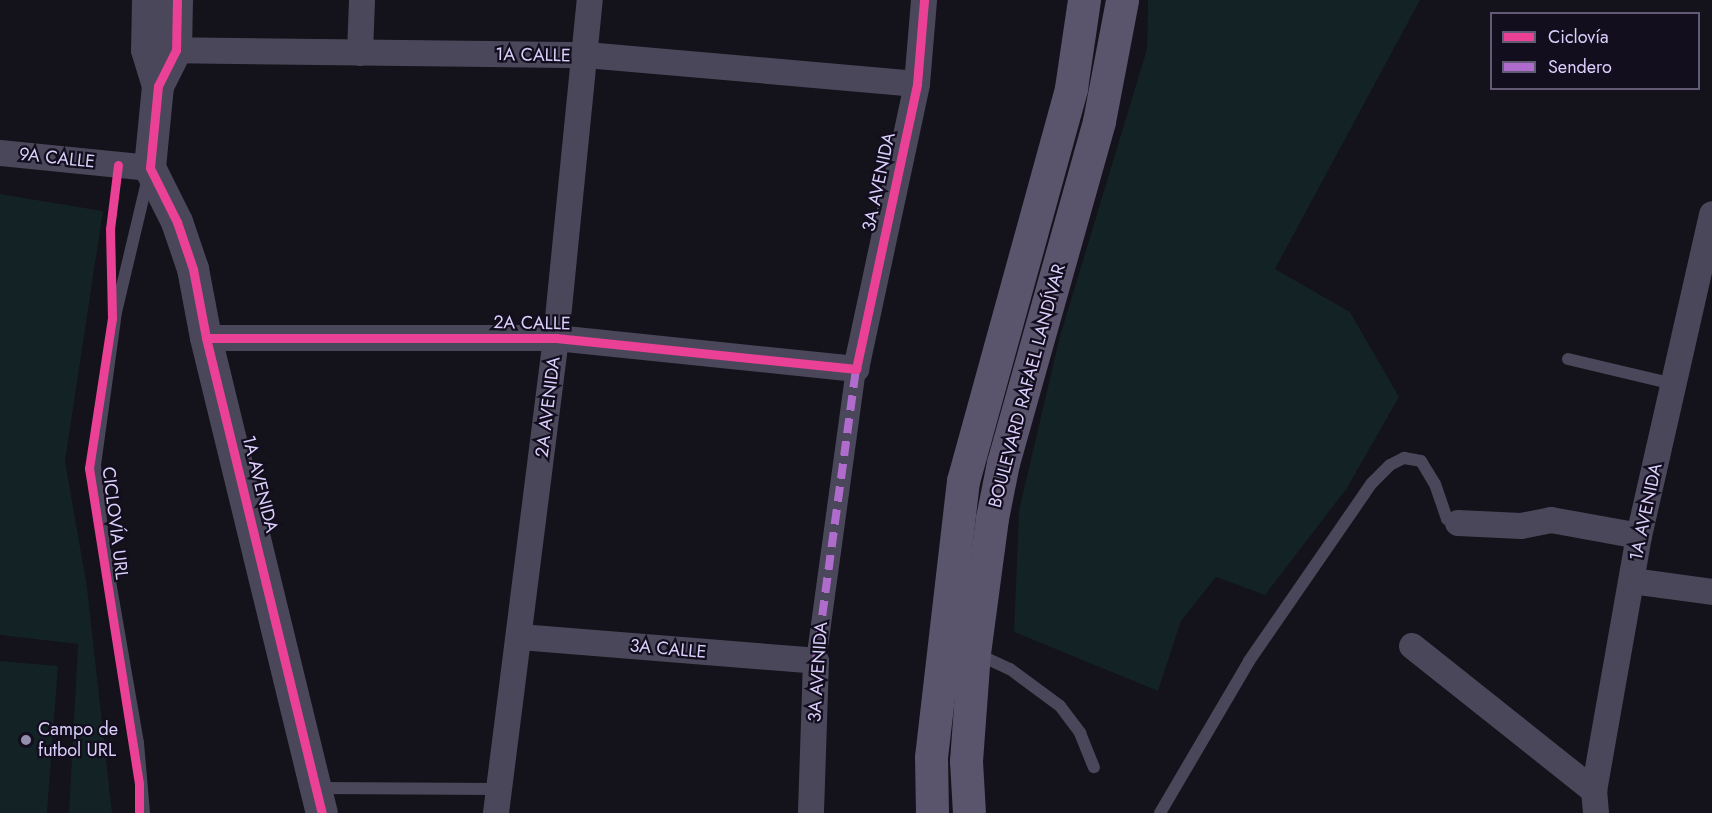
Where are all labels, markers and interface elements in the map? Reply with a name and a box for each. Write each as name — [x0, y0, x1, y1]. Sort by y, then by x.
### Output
legend — [1490, 12, 1700, 90]
text: Ciclovía — [1548, 24, 1609, 50]
street label: 1A CALLE — [495, 44, 571, 66]
text: Sendero — [1548, 54, 1612, 80]
street label: 3A AVENIDA — [858, 131, 900, 233]
street label: 9A CALLE — [18, 143, 96, 173]
street label: BOULEVARD RAFAEL LANDÍVAR — [984, 262, 1070, 510]
street label: 2A CALLE — [493, 312, 571, 334]
street label: 2A AVENIDA — [531, 355, 565, 459]
street label: 1A AVENIDA — [238, 433, 282, 535]
street label: 1A AVENIDA — [1625, 461, 1667, 563]
street label: CICLOVÍA URL — [97, 465, 133, 581]
street label: 3A AVENIDA — [804, 621, 832, 723]
street label: 3A CALLE — [629, 635, 707, 663]
place label: Campo de futbol URL — [38, 719, 118, 762]
marker: Campo de futbol URL — [19, 733, 33, 747]

